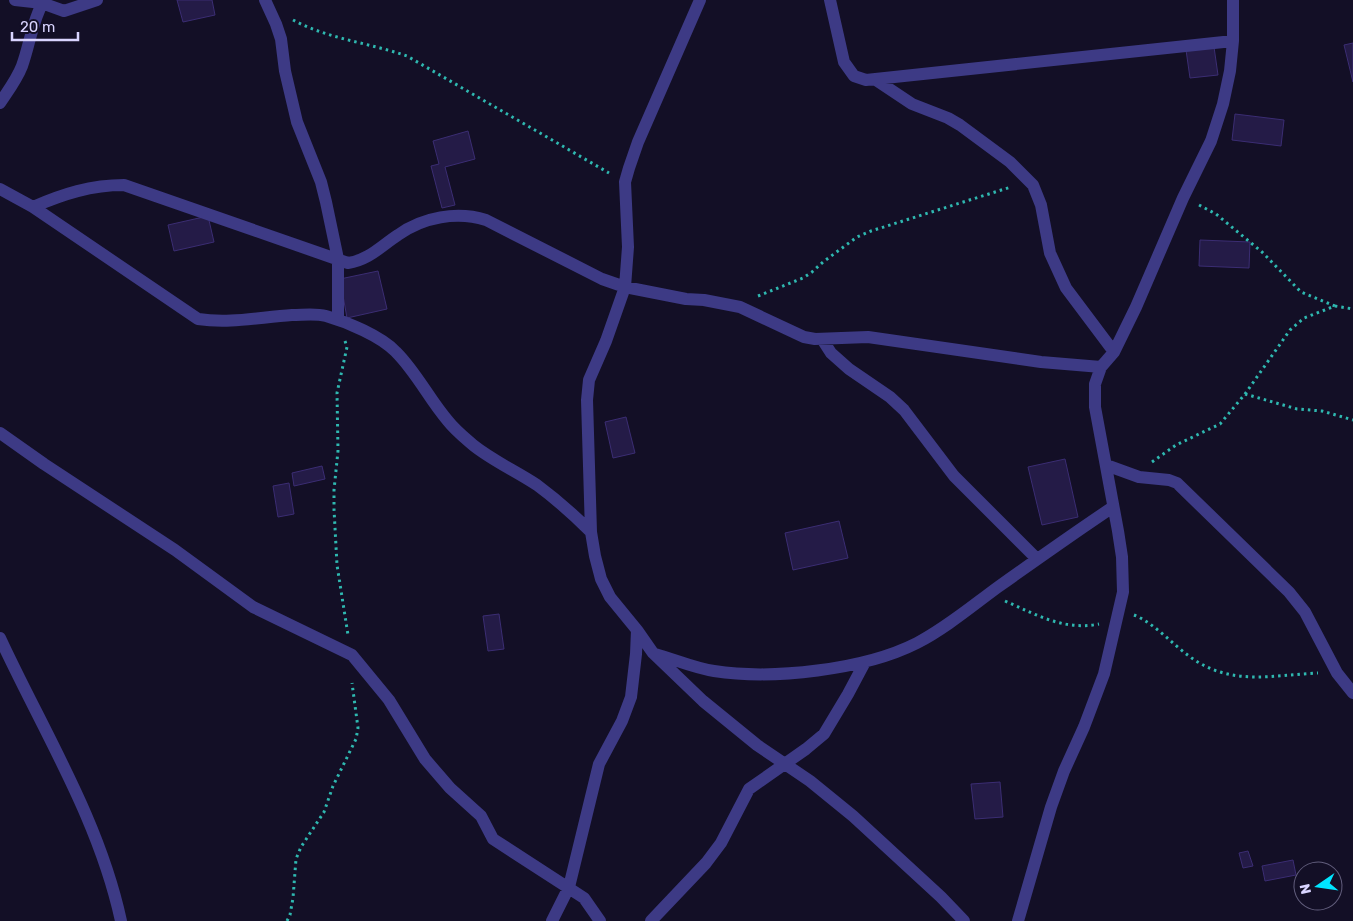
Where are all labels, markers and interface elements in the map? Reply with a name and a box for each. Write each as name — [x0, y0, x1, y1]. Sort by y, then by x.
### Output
scale bar — [12, 10, 79, 42]
text: 20 m — [20, 18, 55, 36]
north arrow — [1293, 861, 1343, 911]
text: N — [1296, 882, 1315, 896]

